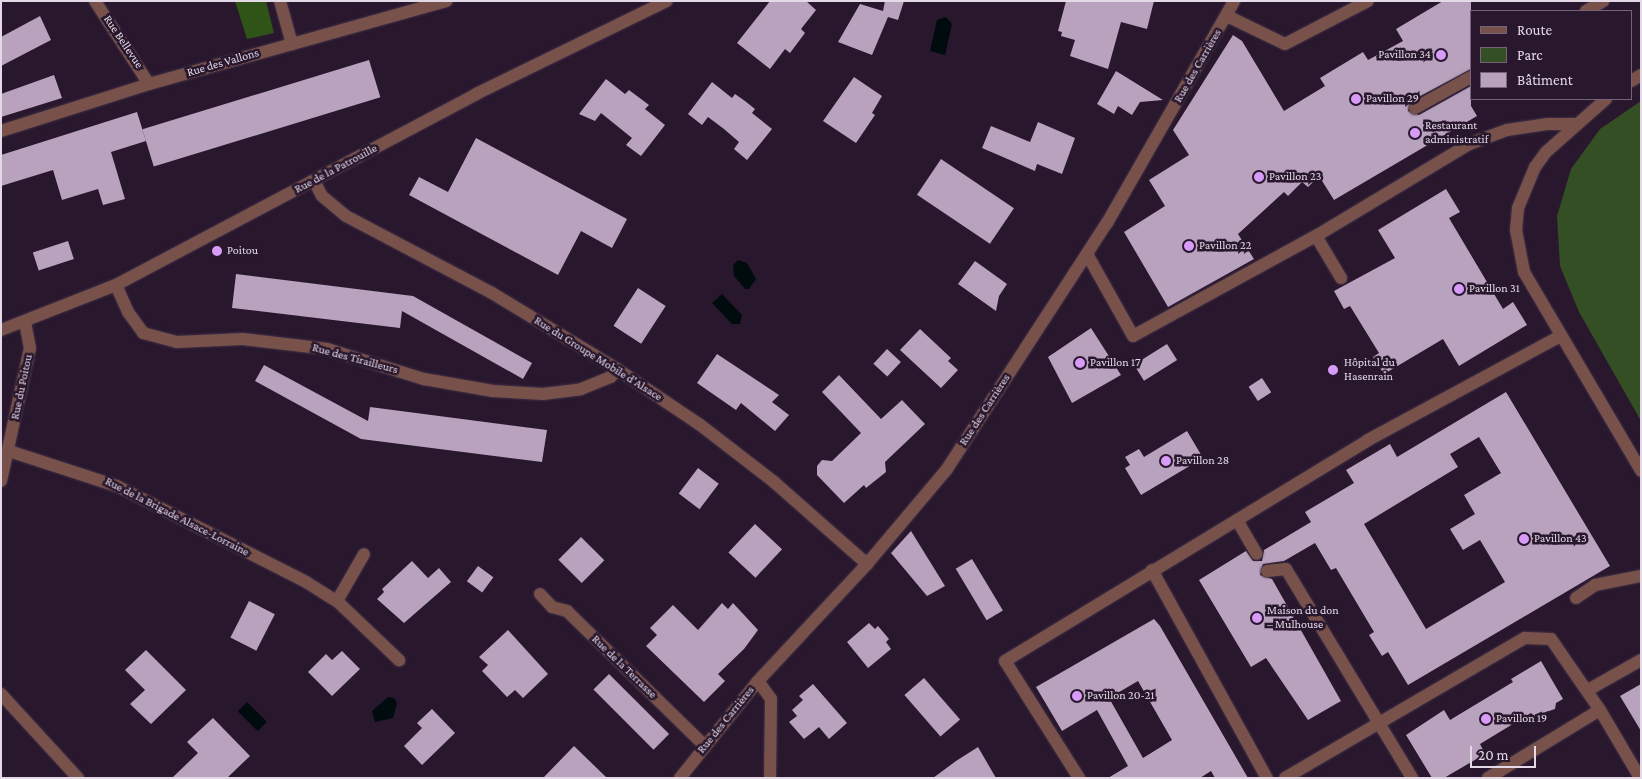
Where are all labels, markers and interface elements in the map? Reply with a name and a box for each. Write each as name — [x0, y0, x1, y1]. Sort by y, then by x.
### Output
legend — [1470, 10, 1632, 100]
street label: Rue Bellevue — [100, 13, 146, 71]
text: Route — [1517, 22, 1552, 38]
street label: Rue des Carrières — [1171, 27, 1225, 105]
street label: Rue des Vallons — [185, 46, 261, 80]
text: Parc — [1517, 47, 1543, 63]
place label: Pavillon 34 — [1378, 48, 1431, 62]
marker: Pavillon 34 — [1435, 49, 1447, 61]
text: Bâtiment — [1517, 72, 1573, 88]
place label: Pavillon 29 — [1366, 92, 1419, 106]
marker: Pavillon 29 — [1350, 93, 1362, 105]
place label: Restaurant administratif — [1425, 119, 1488, 147]
marker: Restaurant administratif — [1409, 127, 1421, 139]
street label: Rue de la Patrouille — [292, 141, 380, 197]
place label: Pavillon 23 — [1269, 170, 1321, 184]
marker: Pavillon 23 — [1253, 171, 1265, 183]
place label: Pavillon 22 — [1199, 239, 1251, 253]
marker: Pavillon 22 — [1183, 240, 1195, 252]
place label: Poitou — [227, 244, 258, 258]
marker: Poitou — [211, 245, 223, 257]
place label: Pavillon 31 — [1469, 282, 1520, 296]
marker: Pavillon 31 — [1453, 283, 1465, 295]
street label: Rue du Groupe Mobile d'Alsace — [531, 314, 665, 404]
street label: Rue des Tirailleurs — [311, 341, 399, 377]
street label: Rue du Poitou — [8, 353, 36, 421]
place label: Pavillon 17 — [1090, 356, 1141, 370]
place label: Hôpital du Hasenrain — [1344, 356, 1395, 384]
marker: Pavillon 17 — [1074, 357, 1086, 369]
marker: Hôpital du Hasenrain — [1326, 363, 1340, 377]
street label: Rue des Carrières — [957, 372, 1013, 448]
place label: Pavillon 28 — [1176, 454, 1229, 468]
marker: Pavillon 28 — [1160, 455, 1172, 467]
street label: Rue de la Brigade Alsace-Lorraine — [103, 474, 251, 560]
place label: Pavillon 43 — [1534, 532, 1587, 546]
marker: Pavillon 43 — [1518, 533, 1530, 545]
place label: Maison du don – Mulhouse — [1267, 604, 1339, 632]
marker: Maison du don – Mulhouse — [1251, 612, 1263, 624]
street label: Rue de la Terrasse — [588, 632, 660, 702]
street label: Rue des Carrières — [694, 683, 758, 757]
place label: Pavillon 20-21 — [1087, 689, 1154, 703]
marker: Pavillon 20-21 — [1071, 690, 1083, 702]
place label: Pavillon 19 — [1496, 712, 1547, 726]
marker: Pavillon 19 — [1480, 713, 1492, 725]
scale bar — [1472, 736, 1538, 768]
text: 20 m — [1478, 747, 1509, 763]

